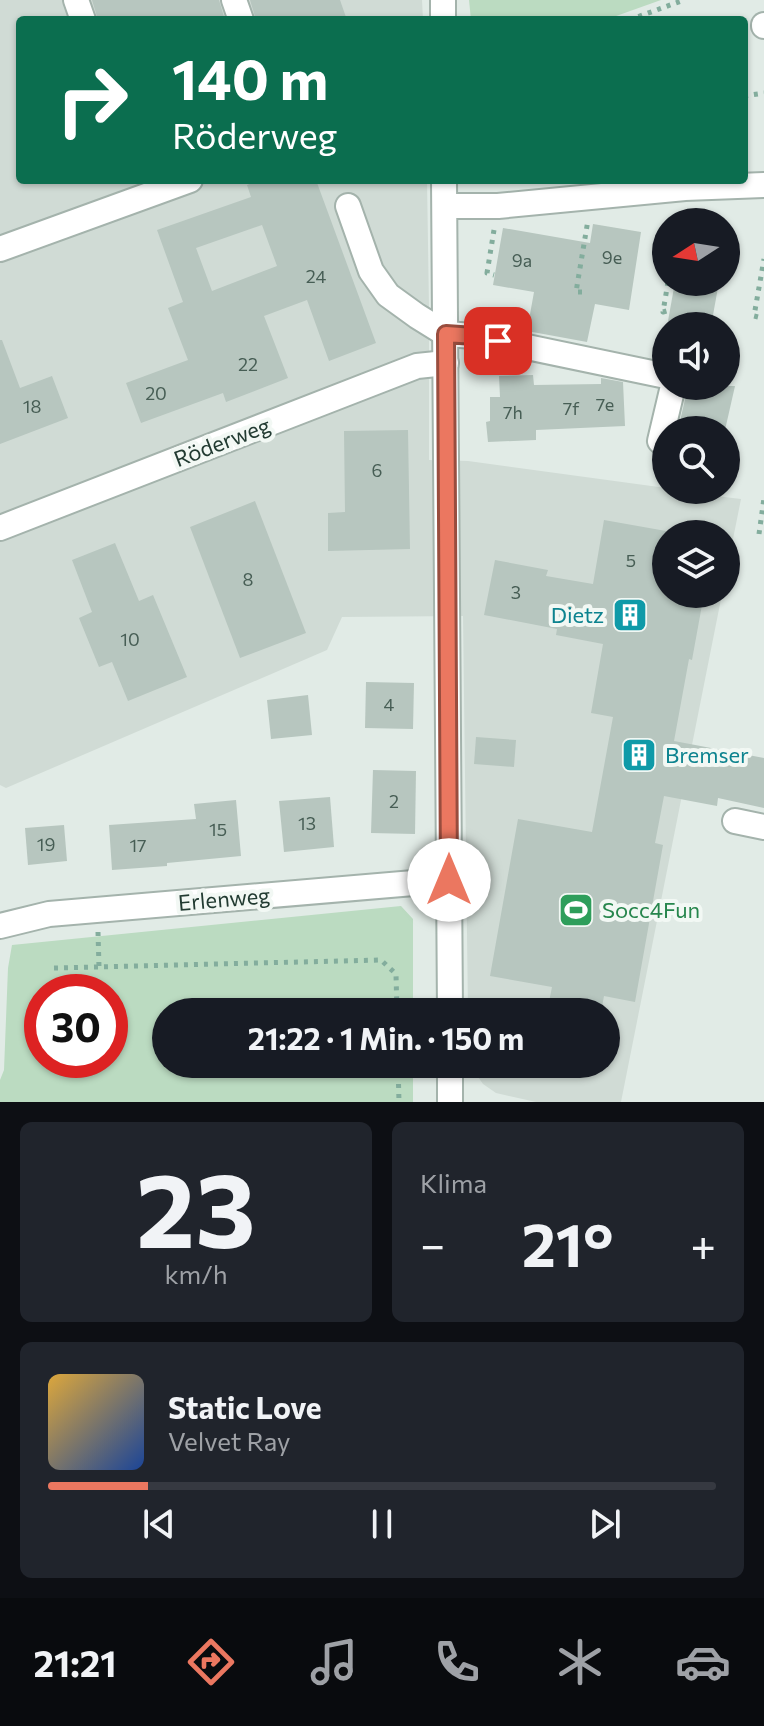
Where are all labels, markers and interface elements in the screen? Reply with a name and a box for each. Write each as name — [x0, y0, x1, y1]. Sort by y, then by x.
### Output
text: 140 m — [172, 43, 328, 112]
icon: right — [40, 48, 144, 152]
text: Röderweg — [172, 112, 337, 156]
north arrow — [652, 208, 740, 296]
map controls — [652, 208, 740, 608]
house number: 9e — [602, 246, 622, 268]
house number: 9a — [512, 249, 532, 271]
house number: 24 — [306, 265, 326, 287]
pin — [464, 307, 532, 375]
button: sound — [652, 312, 740, 400]
icon: arrive — [476, 319, 520, 363]
house number: 22 — [238, 353, 258, 375]
house number: 20 — [145, 382, 167, 404]
house number: 7e — [596, 393, 614, 415]
house number: 18 — [23, 395, 41, 417]
house number: 7f — [563, 397, 580, 419]
house number: 7h — [503, 401, 523, 423]
street label: Röderweg — [170, 411, 274, 472]
button: search — [652, 416, 740, 504]
house number: 6 — [372, 459, 382, 481]
button: layers — [652, 520, 740, 608]
house number: 5 — [626, 549, 636, 571]
house number: 8 — [243, 568, 254, 590]
house number: 3 — [511, 581, 521, 603]
building icon: Dietz — [611, 596, 649, 634]
place label: Dietz — [551, 601, 604, 628]
house number: 10 — [120, 628, 140, 650]
house number: 4 — [384, 693, 395, 715]
building icon: Bremser — [620, 736, 658, 774]
place label: Bremser — [665, 741, 749, 768]
house number: 2 — [389, 790, 399, 812]
house number: 13 — [298, 812, 316, 834]
house number: 15 — [209, 818, 227, 840]
house number: 19 — [37, 833, 55, 855]
house number: 17 — [129, 834, 147, 856]
position arrow — [407, 838, 491, 922]
street label: Erlenweg — [177, 881, 271, 916]
sports icon: Socc4Fun — [557, 891, 595, 929]
place label: Socc4Fun — [602, 896, 700, 923]
speed limit sign: 30 — [24, 974, 128, 1078]
text: 21:22 · 1 Min. · 150 m — [248, 1019, 524, 1056]
text: 23 — [136, 1142, 256, 1269]
text: Klima — [420, 1167, 487, 1198]
text: 21° — [522, 1206, 614, 1279]
text: − — [420, 1216, 445, 1270]
text: + — [690, 1216, 716, 1270]
text: km/h — [164, 1258, 228, 1289]
text: Static Love — [168, 1388, 322, 1425]
text: Velvet Ray — [168, 1425, 291, 1456]
icon: previous — [137, 1502, 181, 1546]
icon: pause — [360, 1502, 404, 1546]
icon: next — [583, 1502, 627, 1546]
icon: directions — [183, 1634, 239, 1690]
icon: music — [306, 1634, 362, 1690]
icon: phone — [429, 1634, 485, 1690]
icon: climate — [552, 1634, 608, 1690]
icon: car — [675, 1634, 731, 1690]
text: 21:21 — [33, 1640, 116, 1684]

